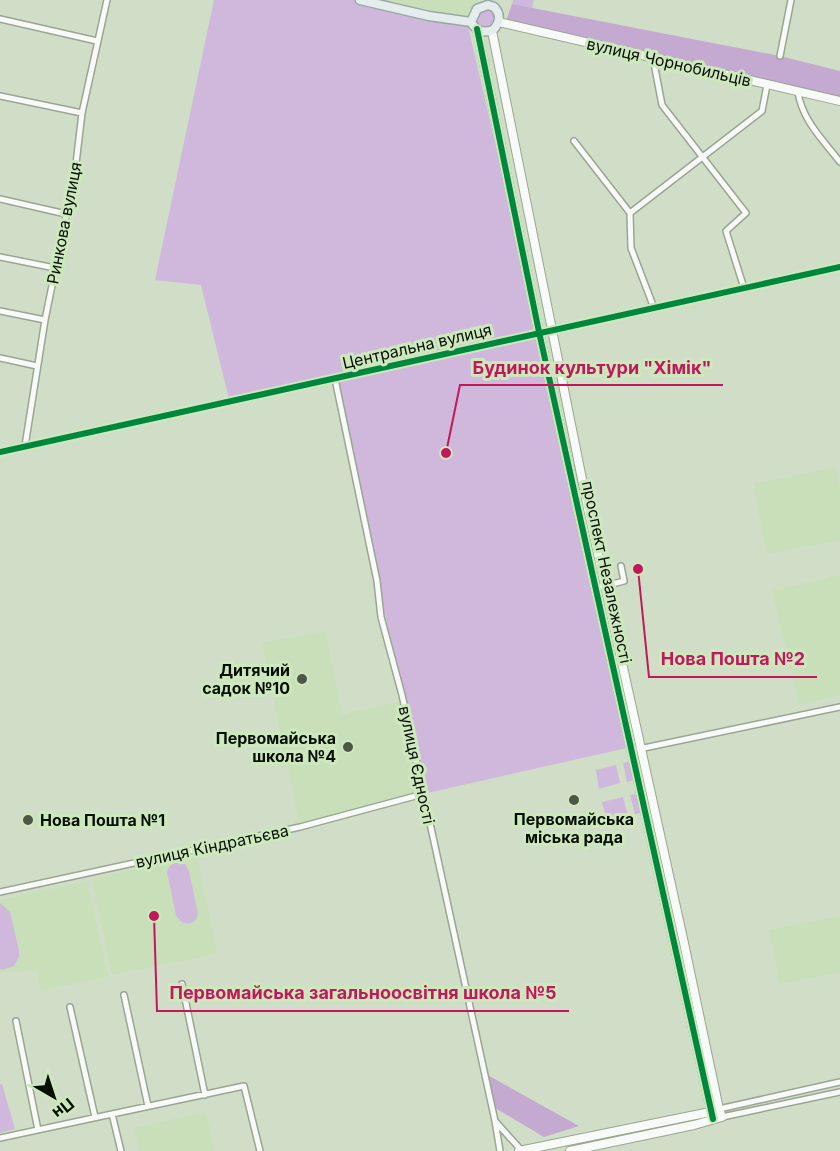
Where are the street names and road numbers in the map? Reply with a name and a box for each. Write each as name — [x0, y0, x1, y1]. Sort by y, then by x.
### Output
street label: вулиця Чорнобильців — [585, 33, 753, 91]
street label: Ринкова вулиця — [42, 160, 86, 286]
street label: Центральна вулиця — [340, 319, 494, 373]
street label: проспект Незалежності — [578, 479, 636, 665]
street label: вулиця Єдності — [395, 704, 439, 826]
street label: вулиця Кіндратьєва — [134, 820, 290, 872]

